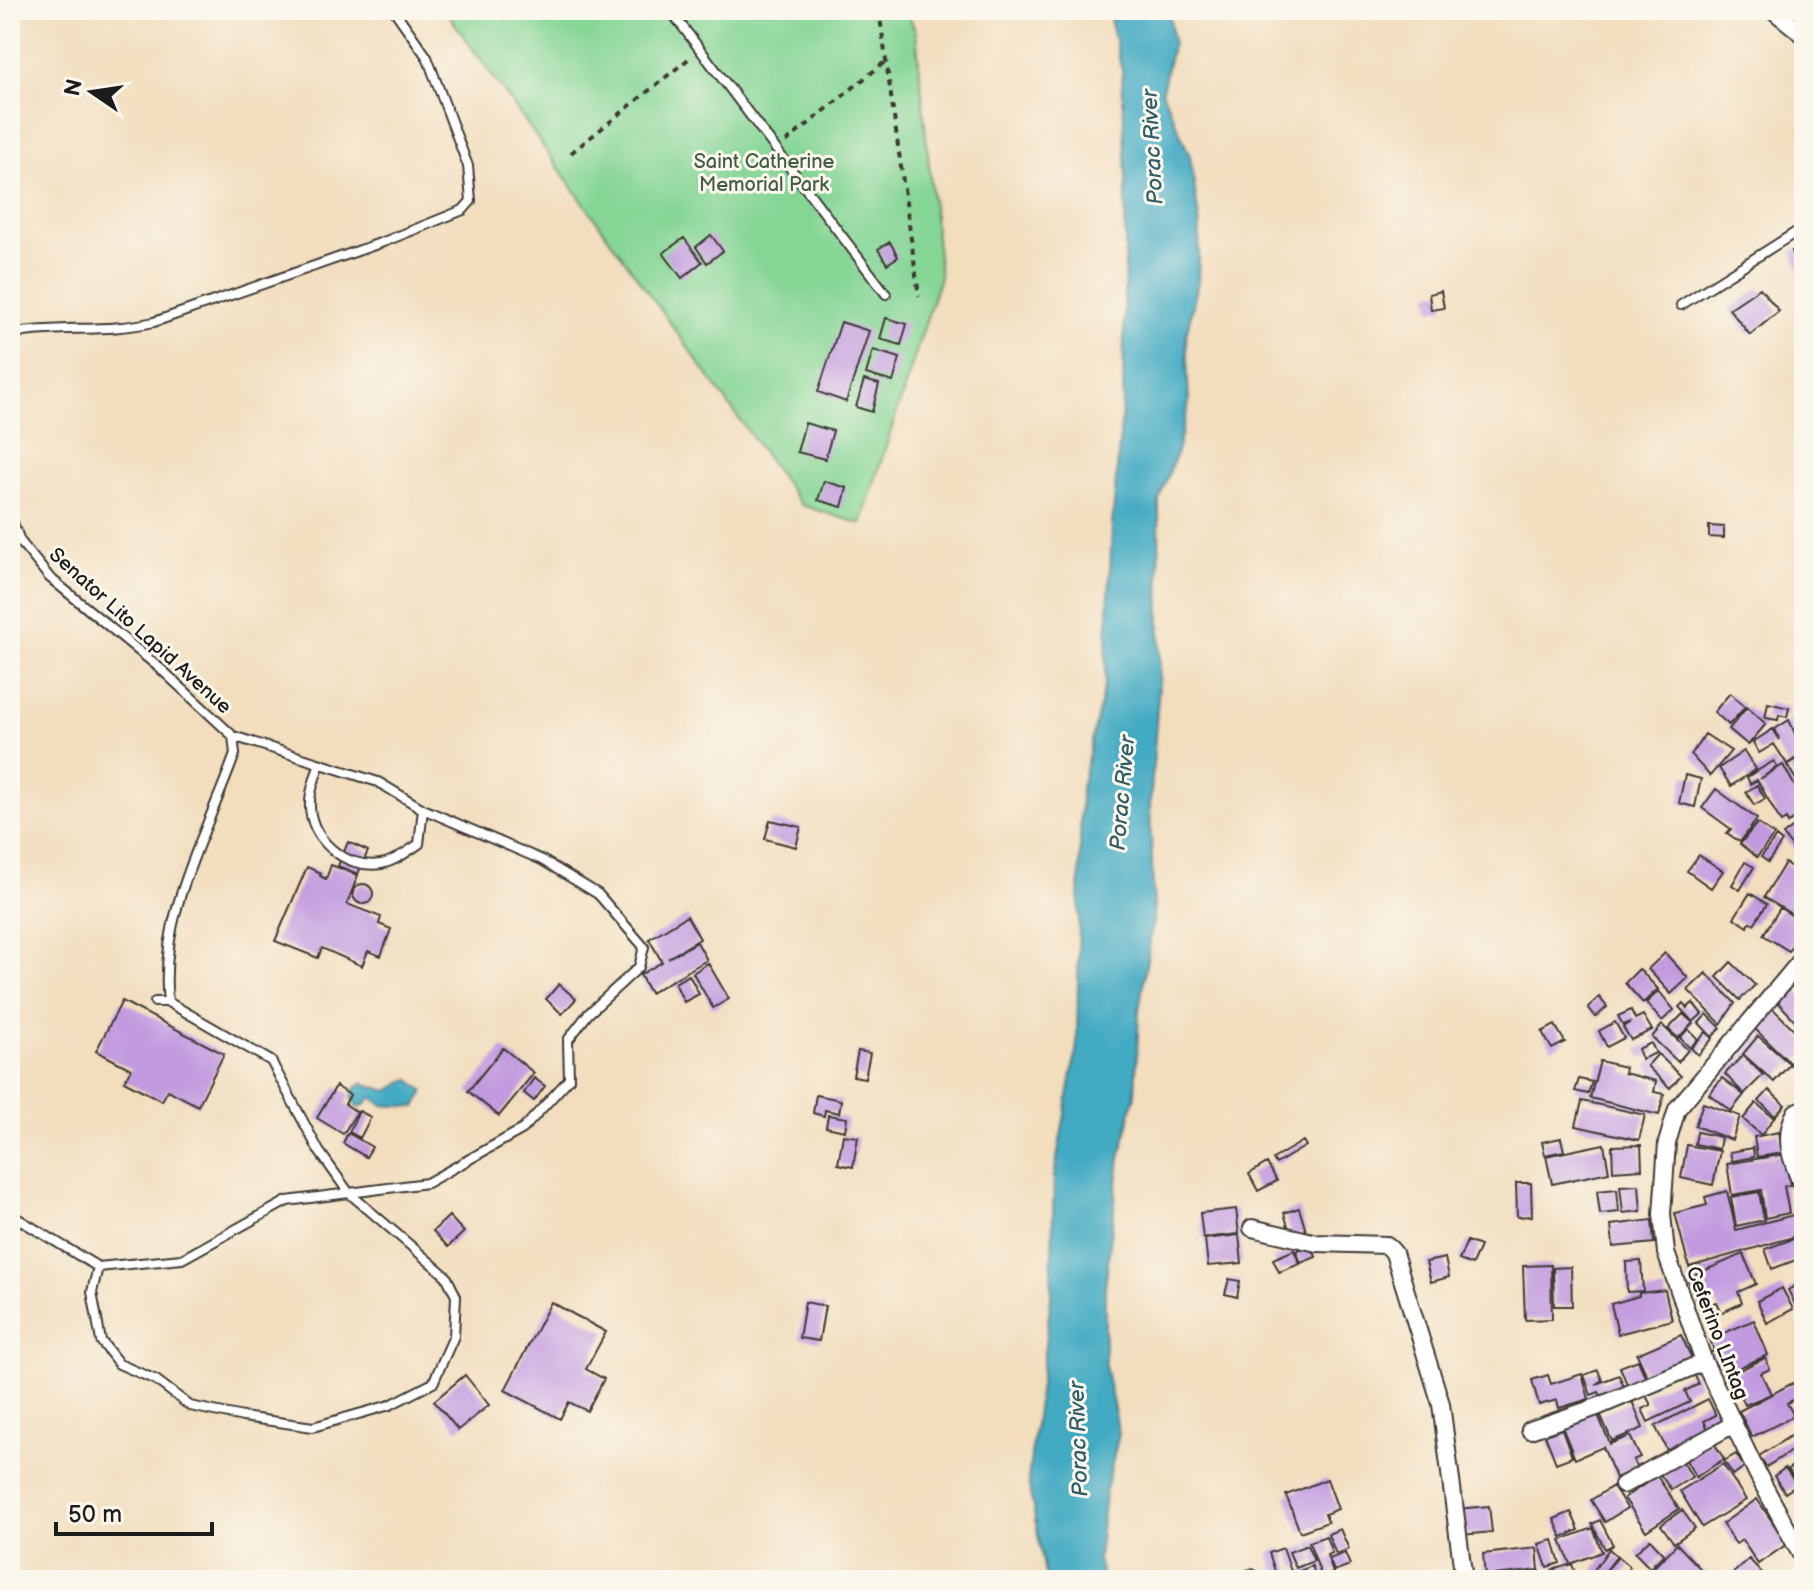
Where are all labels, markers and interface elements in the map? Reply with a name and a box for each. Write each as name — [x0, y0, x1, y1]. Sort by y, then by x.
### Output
north arrow — [52, 52, 132, 132]
text: N — [59, 77, 89, 99]
water label: Porac River — [1136, 87, 1170, 205]
park label: Saint Catherine Memorial Park — [694, 150, 834, 197]
street label: Senator Lito Lapid Avenue — [44, 543, 236, 719]
water label: Porac River — [1105, 732, 1142, 852]
street label: Ceferino LIntag — [1681, 1263, 1753, 1403]
water label: Porac River — [1063, 1379, 1095, 1497]
scale bar — [56, 1486, 212, 1536]
text: 50 m — [68, 1500, 122, 1529]

